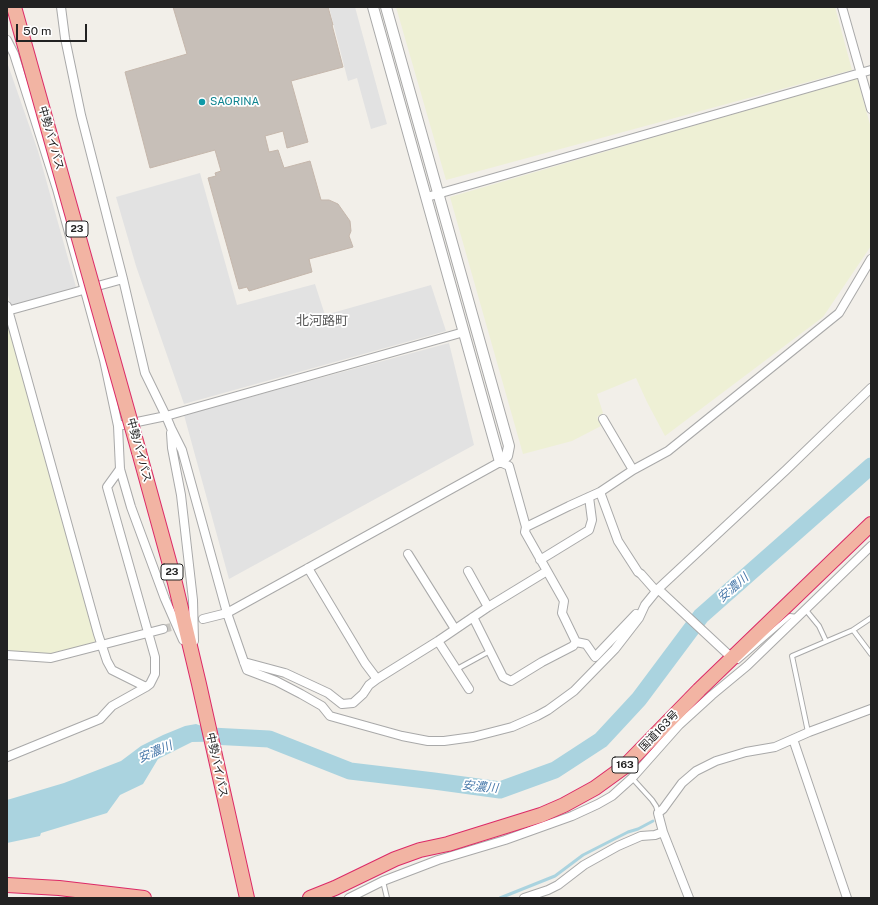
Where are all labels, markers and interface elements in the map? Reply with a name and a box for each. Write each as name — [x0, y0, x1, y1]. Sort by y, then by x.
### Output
scale bar — [18, 16, 89, 42]
text: 50 m — [23, 24, 51, 38]
place label: SAORINA — [210, 95, 259, 109]
marker: SAORINA — [197, 97, 207, 107]
street label: 中勢バイパス — [36, 104, 66, 172]
road number: 23 — [66, 221, 88, 237]
district label: 北河路町 — [296, 313, 348, 329]
street label: 中勢バイパス — [124, 416, 154, 484]
road number: 23 — [161, 564, 183, 580]
water label: 安濃川 — [715, 571, 751, 605]
street label: 国道163号 — [636, 708, 682, 754]
street label: 中勢バイパス — [204, 731, 230, 799]
water label: 安濃川 — [136, 738, 174, 766]
road number: 163 — [612, 757, 638, 773]
water label: 安濃川 — [461, 778, 499, 796]

